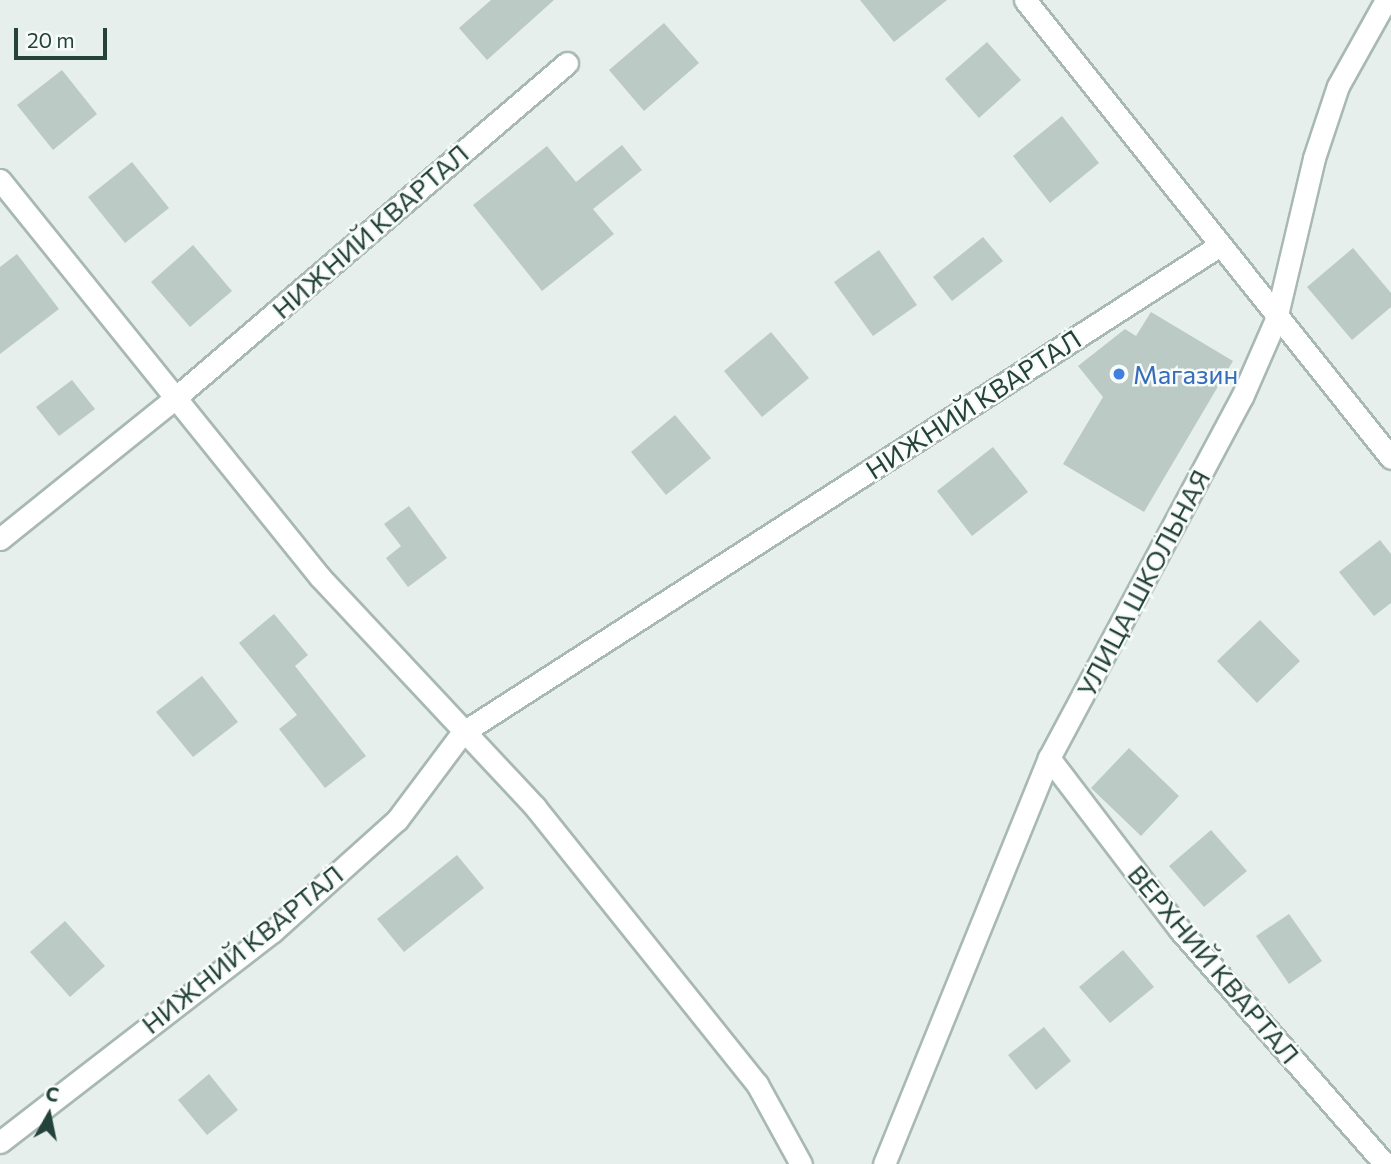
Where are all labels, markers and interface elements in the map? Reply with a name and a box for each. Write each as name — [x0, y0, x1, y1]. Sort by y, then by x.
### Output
scale bar — [18, 14, 110, 58]
text: 20 m — [27, 27, 75, 52]
street label: НИЖНИЙ КВАРТАЛ — [265, 137, 475, 325]
street label: НИЖНИЙ КВАРТАЛ — [860, 323, 1086, 485]
place label: Магазин — [1133, 358, 1238, 390]
marker: Магазин — [1111, 366, 1127, 382]
street label: УЛИЦА ШКОЛЬНАЯ — [1070, 464, 1216, 702]
street label: НИЖНИЙ КВАРТАЛ — [135, 858, 349, 1040]
street label: ВЕРХНИЙ КВАРТАЛ — [1122, 858, 1306, 1070]
north arrow — [14, 1080, 84, 1150]
text: С — [44, 1081, 61, 1106]

